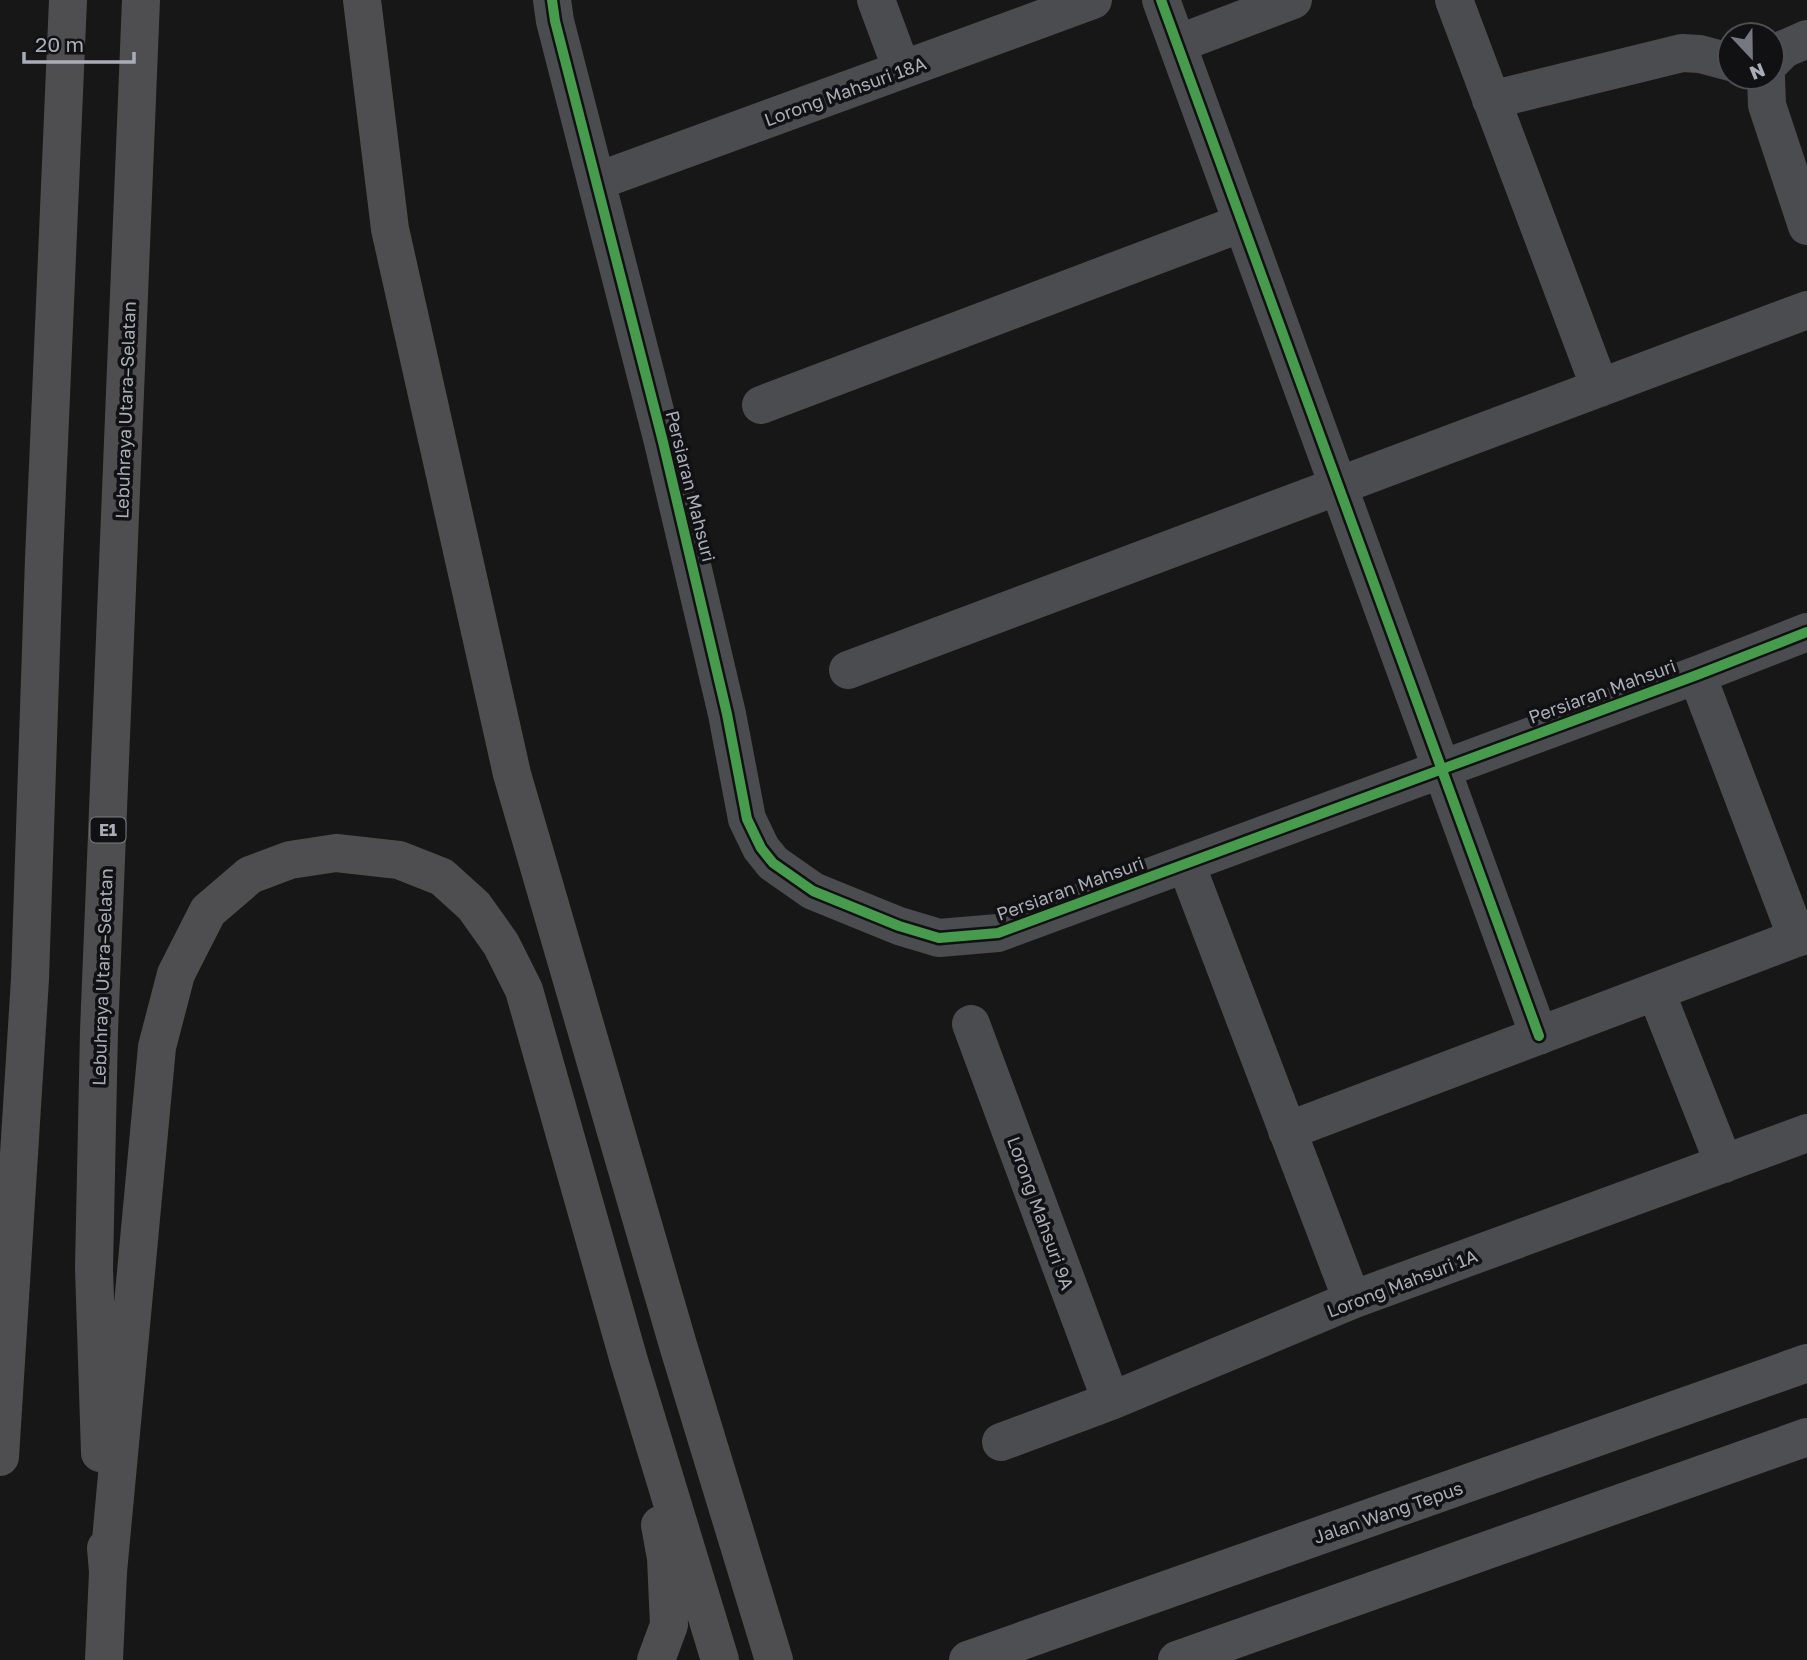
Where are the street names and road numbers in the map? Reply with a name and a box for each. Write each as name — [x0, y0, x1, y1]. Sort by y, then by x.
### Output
street label: Lorong Mahsuri 18A — [761, 52, 929, 130]
street label: Lebuhraya Utara–Selatan — [110, 301, 140, 519]
street label: Persiaran Mahsuri — [662, 408, 720, 564]
street label: Persiaran Mahsuri — [1525, 654, 1679, 728]
road number: E1 — [90, 818, 126, 842]
street label: Persiaran Mahsuri — [993, 851, 1147, 925]
street label: Lebuhraya Utara–Selatan — [87, 868, 117, 1086]
street label: Lorong Mahsuri 9A — [1003, 1133, 1079, 1293]
street label: Lorong Mahsuri 1A — [1324, 1244, 1480, 1322]
street label: Jalan Wang Tepus — [1310, 1476, 1466, 1548]

